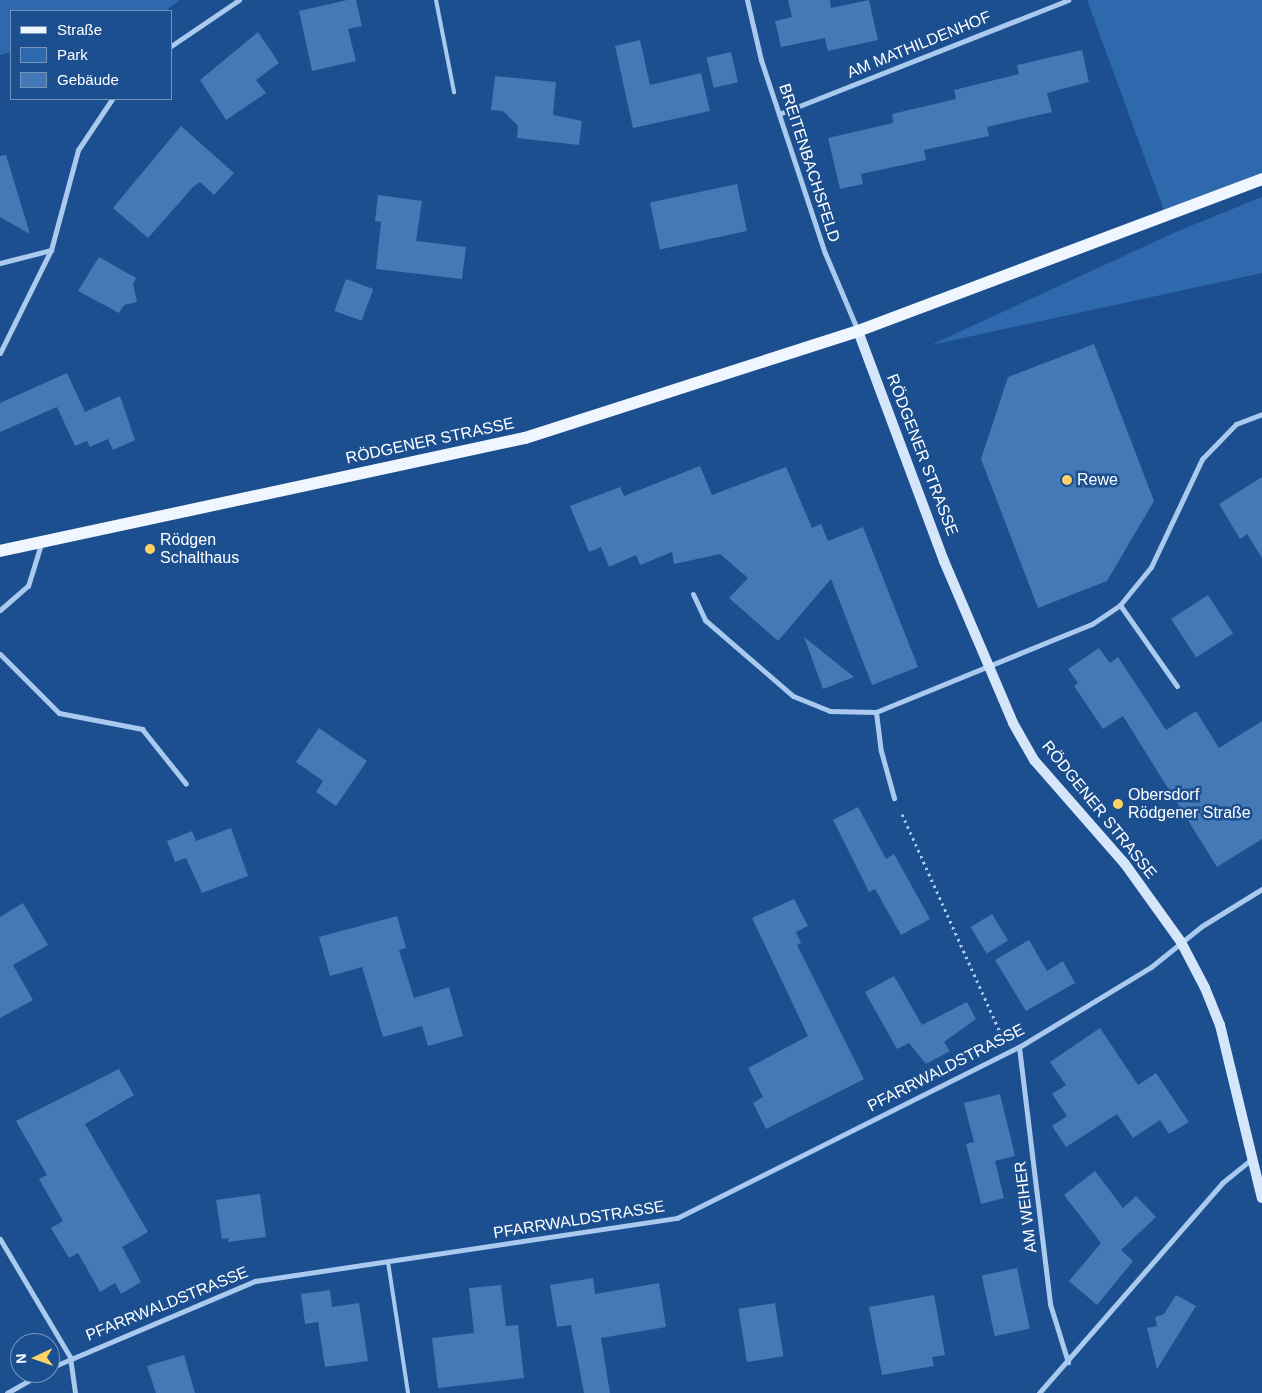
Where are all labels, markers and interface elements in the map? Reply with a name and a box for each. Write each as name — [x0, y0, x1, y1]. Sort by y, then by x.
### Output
street label: AM MATHILDENHOF — [844, 7, 994, 83]
legend — [10, 10, 172, 100]
text: Straße — [57, 21, 102, 38]
text: Park — [57, 46, 88, 63]
text: Gebäude — [57, 71, 119, 88]
street label: BREITENBACHSFELD — [774, 81, 844, 245]
street label: RÖDGENER STRASSE — [882, 371, 962, 539]
street label: RÖDGENER STRASSE — [344, 414, 516, 468]
place label: Rewe — [1077, 470, 1118, 490]
marker: Rewe — [1061, 474, 1073, 486]
place label: Rödgen Schalthaus — [160, 530, 239, 568]
marker: Rödgen Schalthaus — [144, 543, 156, 555]
street label: RÖDGENER STRASSE — [1038, 737, 1160, 883]
place label: Obersdorf Rödgener Straße — [1128, 785, 1251, 823]
marker: Obersdorf Rödgener Straße — [1112, 798, 1124, 810]
street label: PFARRWALDSTRASSE — [864, 1020, 1028, 1116]
street label: AM WEIHER — [1011, 1160, 1041, 1254]
street label: PFARRWALDSTRASSE — [492, 1197, 666, 1243]
street label: PFARRWALDSTRASSE — [83, 1263, 251, 1345]
north arrow — [10, 1333, 60, 1383]
text: N — [13, 1353, 29, 1364]

